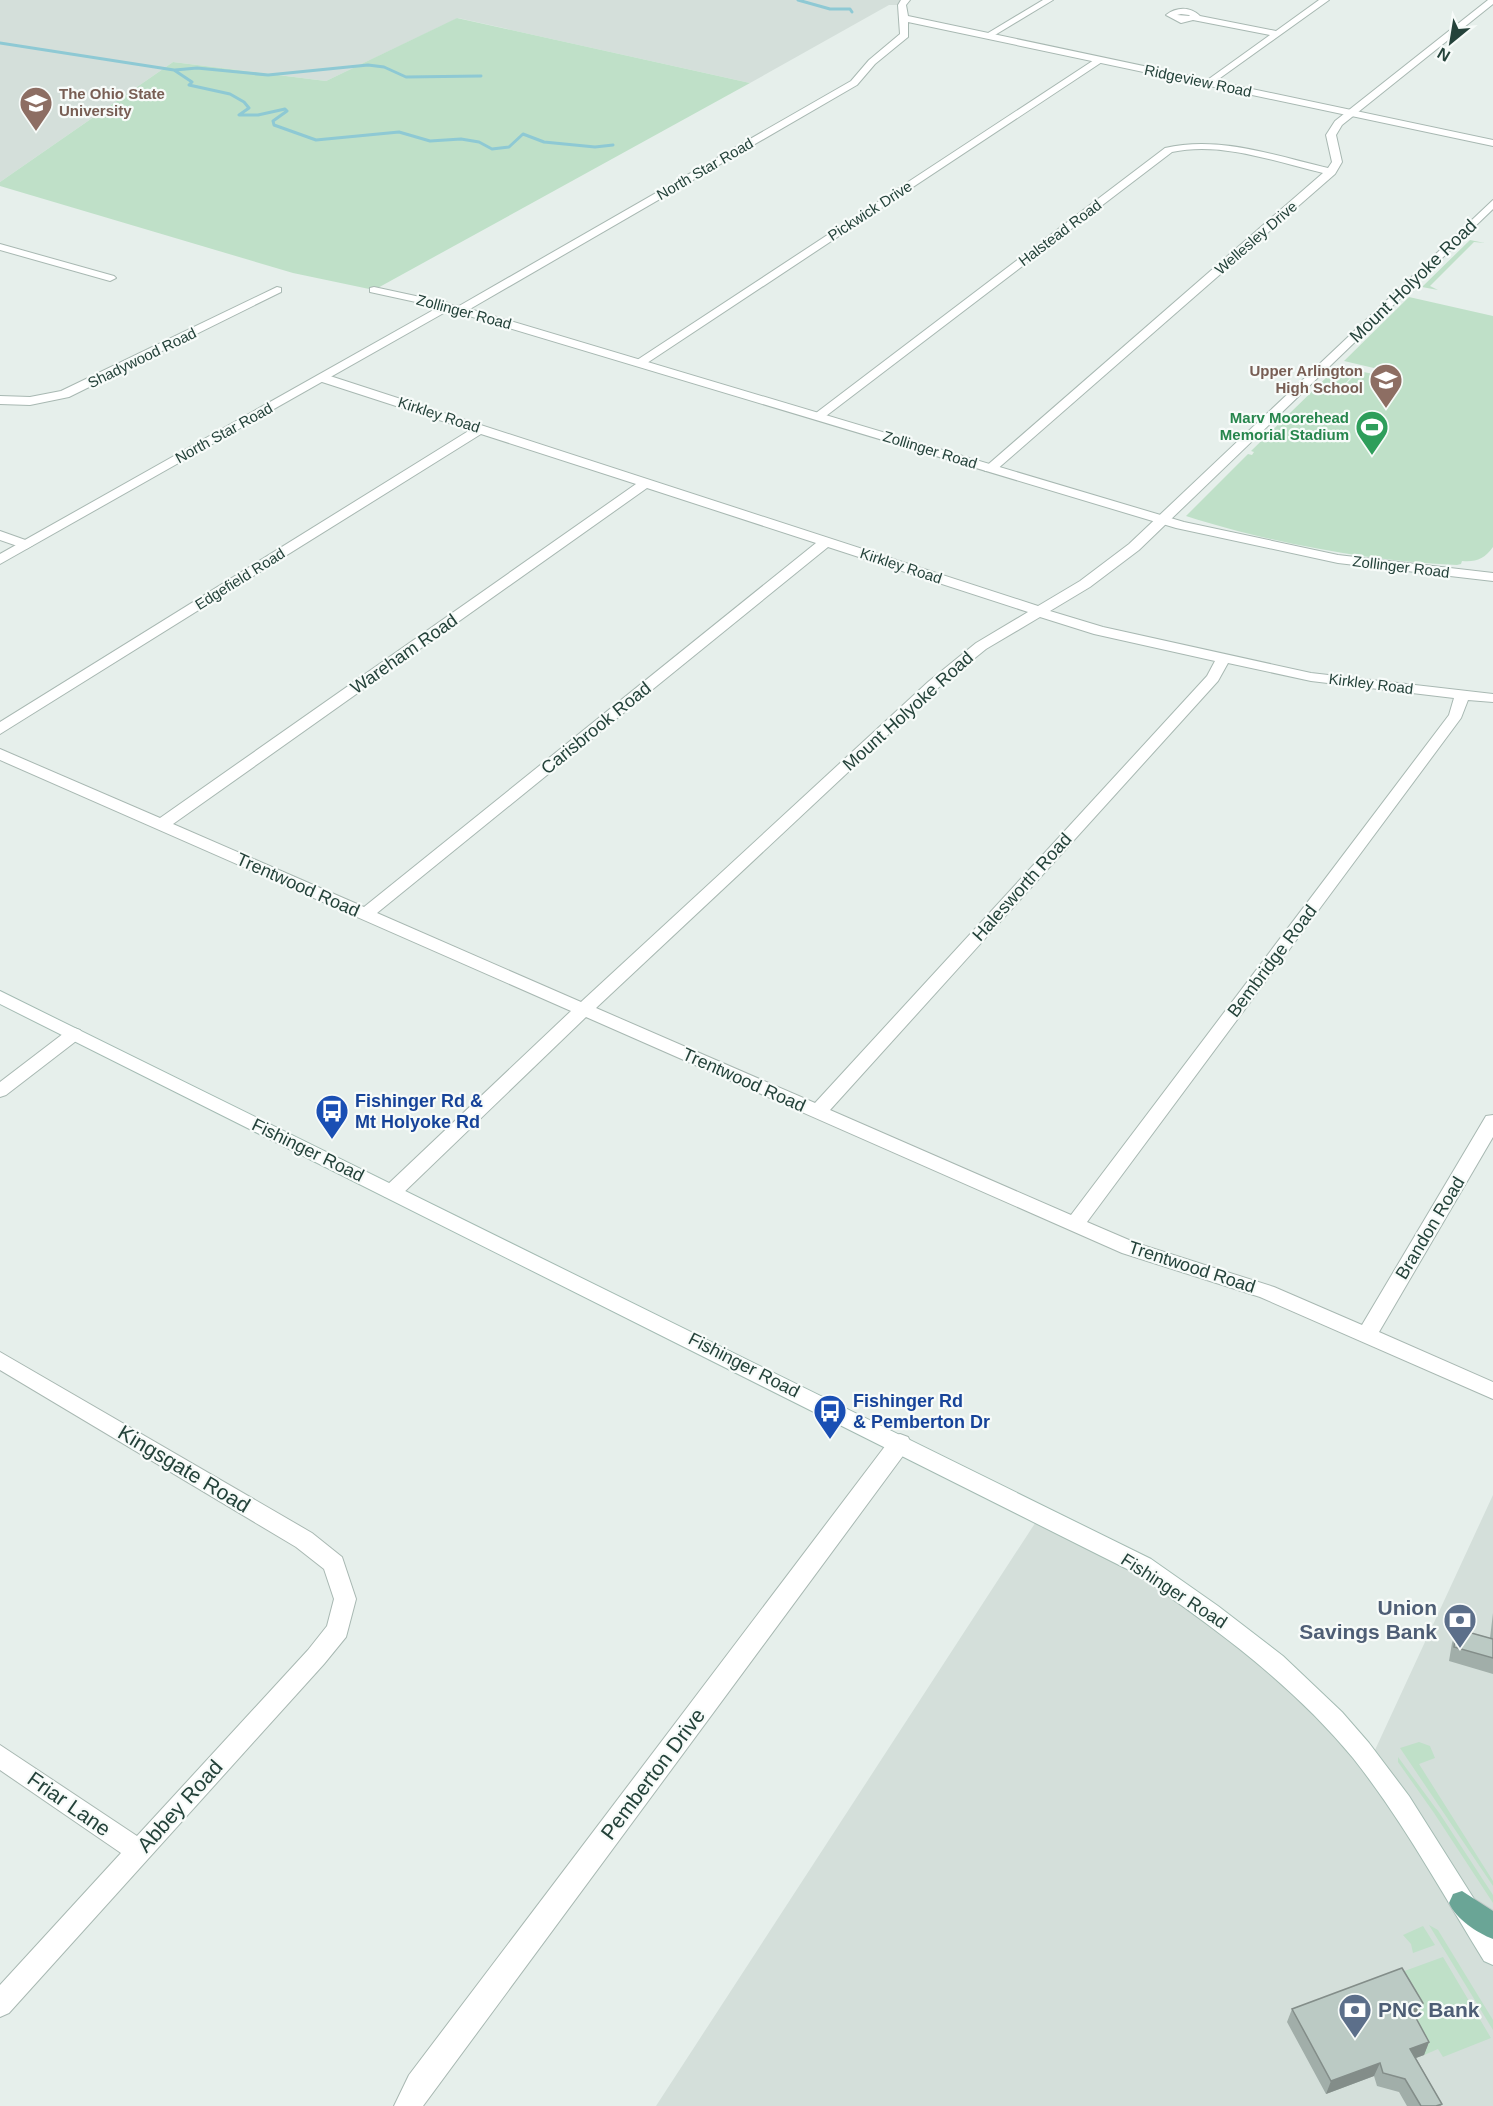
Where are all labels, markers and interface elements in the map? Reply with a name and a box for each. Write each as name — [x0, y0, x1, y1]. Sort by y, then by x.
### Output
north arrow — [1421, 12, 1481, 72]
text: N — [1434, 44, 1453, 65]
street label: Ridgeview Road — [1143, 61, 1253, 100]
school or university icon: The Ohio State University — [18, 85, 54, 132]
place label: The Ohio State University — [59, 85, 165, 119]
street label: North Star Road — [654, 134, 756, 203]
street label: Pickwick Drive — [825, 177, 915, 244]
street label: Halstead Road — [1015, 196, 1104, 269]
street label: Wellesley Drive — [1211, 197, 1300, 278]
street label: Mount Holyoke Road — [1346, 215, 1480, 347]
street label: Zollinger Road — [415, 291, 513, 332]
street label: Shadywood Road — [85, 324, 199, 391]
place label: Upper Arlington High School — [1249, 362, 1363, 396]
school or university icon: Upper Arlington High School — [1368, 362, 1404, 409]
street label: Kirkley Road — [396, 393, 482, 436]
street label: North Star Road — [172, 399, 275, 466]
place label: Marv Moorehead Memorial Stadium — [1220, 409, 1349, 443]
sports icon: Marv Moorehead Memorial Stadium — [1354, 409, 1390, 456]
street label: Zollinger Road — [881, 427, 979, 472]
street label: Edgefield Road — [192, 544, 288, 613]
street label: Kirkley Road — [858, 544, 944, 587]
street label: Zollinger Road — [1352, 552, 1451, 581]
street label: Wareham Road — [347, 610, 461, 698]
street label: Mount Holyoke Road — [839, 647, 977, 775]
street label: Kirkley Road — [1328, 670, 1414, 697]
street label: Carisbrook Road — [537, 678, 655, 778]
street label: Halesworth Road — [968, 829, 1076, 945]
street label: Trentwood Road — [233, 849, 363, 921]
street label: Bembridge Road — [1223, 901, 1321, 1021]
street label: Trentwood Road — [679, 1044, 809, 1116]
place label: Fishinger Rd & Mt Holyoke Rd — [355, 1091, 483, 1132]
bus stop icon: Fishinger Rd & Mt Holyoke Rd — [314, 1093, 350, 1140]
street label: Fishinger Road — [249, 1114, 367, 1186]
street label: Brandon Road — [1392, 1173, 1468, 1283]
street label: Trentwood Road — [1126, 1237, 1258, 1297]
street label: Fishinger Road — [685, 1328, 803, 1402]
place label: Fishinger Rd & Pemberton Dr — [853, 1391, 990, 1432]
bus stop icon: Fishinger Rd & Pemberton Dr — [812, 1393, 848, 1440]
street label: Kingsgate Road — [114, 1420, 254, 1517]
street label: Fishinger Road — [1117, 1549, 1231, 1633]
place label: Union Savings Bank — [1299, 1596, 1437, 1643]
bank icon: Union Savings Bank — [1442, 1602, 1478, 1649]
street label: Pemberton Drive — [596, 1704, 709, 1844]
street label: Abbey Road — [132, 1755, 227, 1856]
street label: Friar Lane — [23, 1767, 115, 1840]
bank icon: PNC Bank — [1337, 1992, 1373, 2039]
place label: PNC Bank — [1378, 1998, 1480, 2021]

